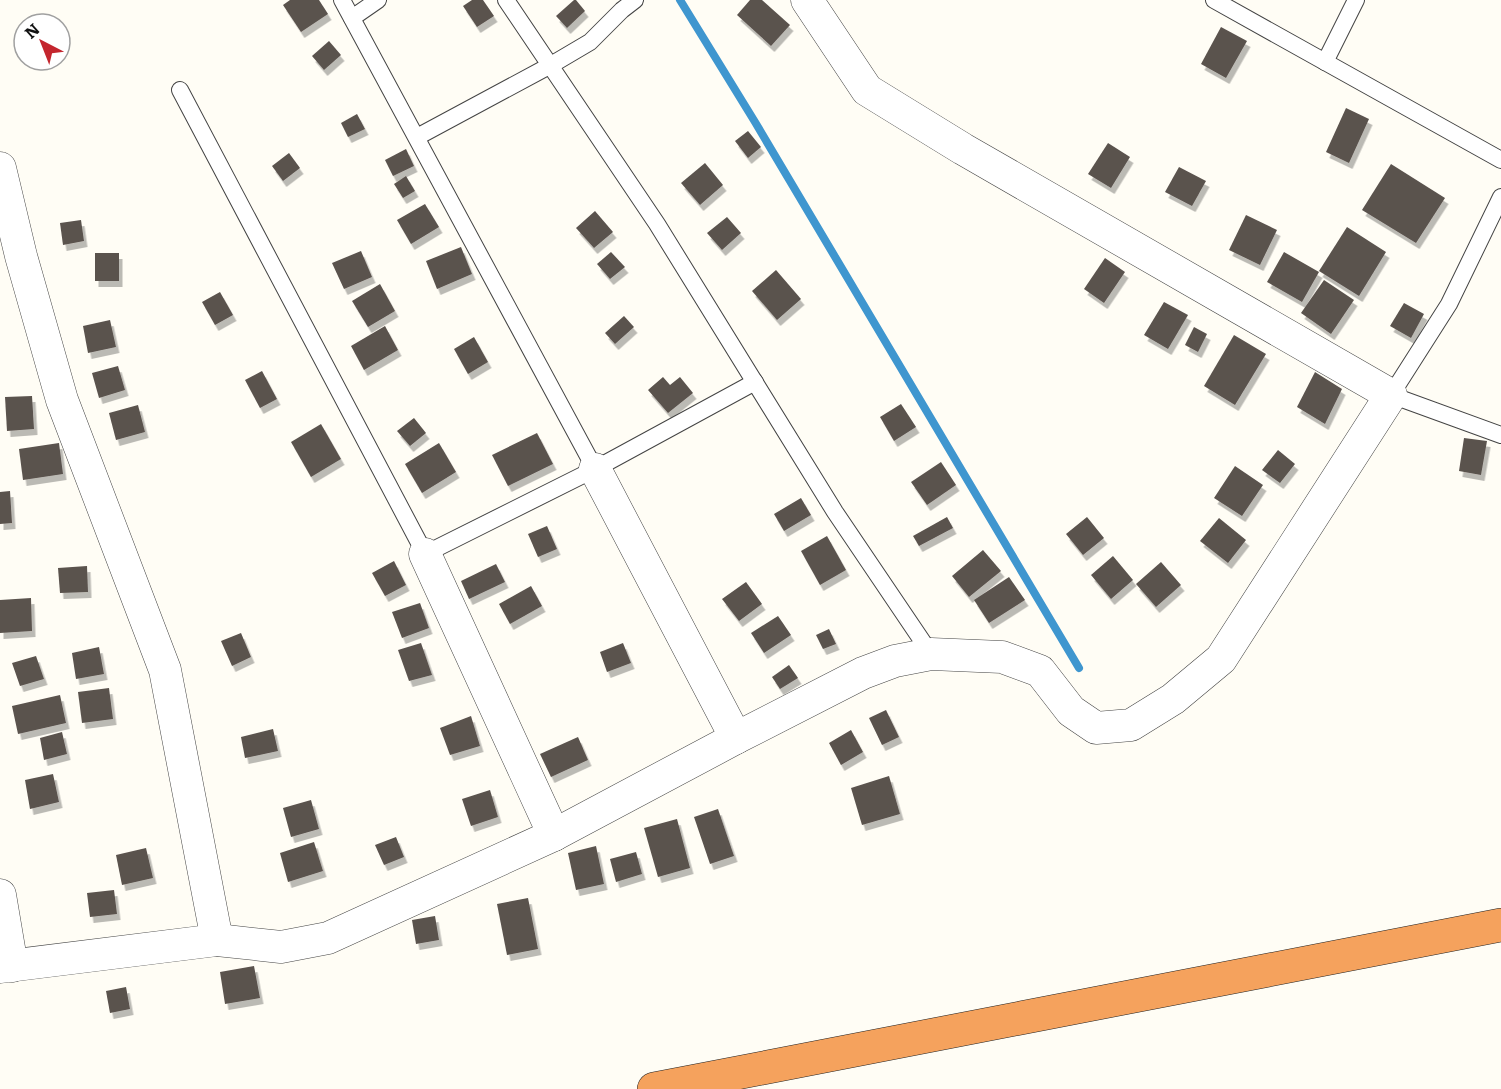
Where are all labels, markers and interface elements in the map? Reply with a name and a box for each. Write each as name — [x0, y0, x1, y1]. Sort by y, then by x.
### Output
north arrow — [12, 12, 72, 72]
text: N — [18, 17, 44, 44]

